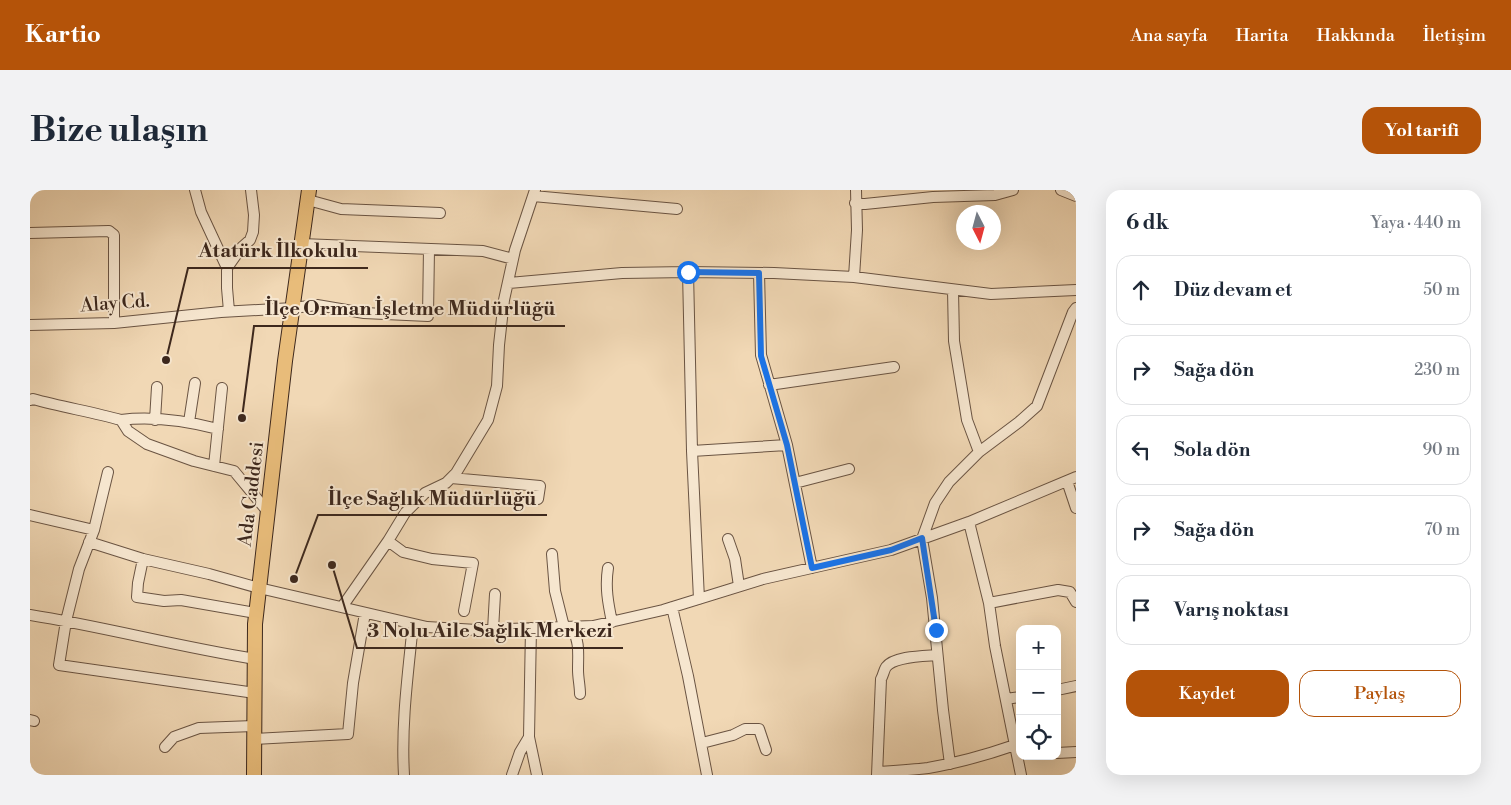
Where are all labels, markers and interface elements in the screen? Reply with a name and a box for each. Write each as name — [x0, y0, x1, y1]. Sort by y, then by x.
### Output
text: Kartio — [25, 20, 101, 50]
text: Ana sayfa — [1130, 24, 1208, 47]
text: Harita — [1236, 24, 1289, 47]
text: Hakkında — [1317, 24, 1395, 47]
text: İletişim — [1423, 24, 1486, 47]
button: Yol tarifi — [1362, 107, 1481, 154]
text: Bize ulaşın — [30, 109, 208, 152]
north arrow — [956, 205, 1001, 250]
text: 6 dk — [1126, 210, 1169, 236]
text: Yaya · 440 m — [1371, 213, 1461, 233]
callout: Atatürk İlkokulu — [188, 233, 368, 268]
text: Atatürk İlkokulu — [197, 237, 358, 264]
route start — [677, 261, 700, 284]
icon: ahead — [1127, 276, 1155, 304]
text: Düz devam et — [1174, 278, 1292, 302]
text: 50 m — [1423, 280, 1460, 300]
street label: Alay Cd. — [79, 289, 150, 317]
callout: İlçe Orman İşletme Müdürlüğü — [254, 291, 565, 326]
text: İlçe Orman İşletme Müdürlüğü — [265, 295, 556, 322]
icon: right — [1127, 356, 1155, 384]
text: Sağa dön — [1174, 358, 1254, 382]
text: 230 m — [1414, 360, 1460, 380]
icon: left — [1127, 436, 1155, 464]
text: Sola dön — [1174, 438, 1250, 462]
street label: Ada Caddesi — [233, 440, 269, 549]
text: 90 m — [1422, 440, 1460, 460]
callout: İlçe Sağlık Müdürlüğü — [318, 480, 547, 515]
text: İlçe Sağlık Müdürlüğü — [328, 485, 537, 512]
icon: right — [1127, 516, 1155, 544]
text: Sağa dön — [1174, 518, 1254, 542]
text: 70 m — [1424, 520, 1460, 540]
icon: arrive — [1127, 596, 1155, 624]
text: Varış noktası — [1174, 598, 1289, 622]
callout: 3 Nolu Aile Sağlık Merkezi — [357, 613, 623, 648]
text: 3 Nolu Aile Sağlık Merkezi — [367, 619, 613, 644]
route end — [925, 619, 948, 642]
map controls — [1016, 625, 1061, 760]
button: + — [1016, 625, 1061, 670]
button: − — [1016, 670, 1061, 715]
button: Kaydet — [1126, 670, 1289, 717]
button: Paylaş — [1299, 670, 1461, 717]
button: locate — [1016, 715, 1061, 760]

